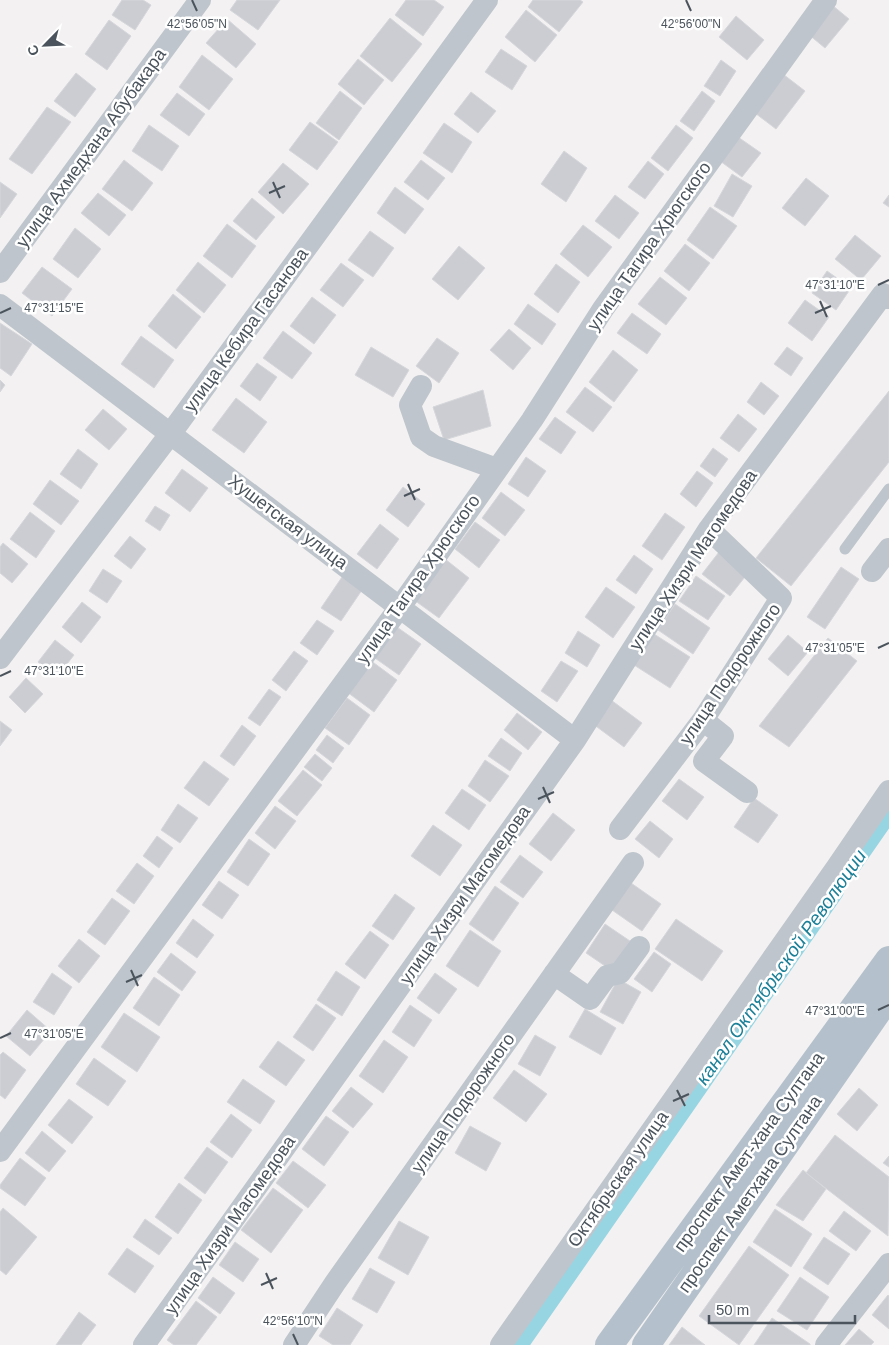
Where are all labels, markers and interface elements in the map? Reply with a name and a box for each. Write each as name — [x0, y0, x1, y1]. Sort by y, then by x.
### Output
text: 42°56'05"N — [167, 17, 227, 31]
text: 42°56'00"N — [661, 17, 721, 31]
north arrow — [20, 20, 70, 70]
text: С — [24, 42, 42, 58]
street label: улица Ахмедхана Абубакара — [12, 44, 171, 251]
street label: улица Тагира Хрюгского — [583, 158, 715, 334]
street label: улица Кебира Гасанова — [180, 244, 313, 416]
text: 47°31'10"E — [805, 278, 865, 292]
text: 47°31'15"E — [24, 301, 84, 315]
street label: улица Хизри Магомедова — [625, 465, 761, 654]
street label: Хушетская улица — [224, 471, 352, 574]
street label: улица Тагира Хрюгского — [352, 491, 484, 667]
street label: улица Подорожного — [675, 600, 785, 748]
text: 47°31'05"E — [805, 641, 865, 655]
text: 47°31'10"E — [24, 664, 84, 678]
street label: улица Хизри Магомедова — [396, 801, 535, 988]
water label: канал Октябрьской Революции — [692, 845, 871, 1088]
text: 47°31'00"E — [805, 1004, 865, 1018]
text: 47°31'05"E — [24, 1027, 84, 1041]
street label: улица Подорожного — [407, 1029, 519, 1177]
street label: проспект Амет-хана Султана — [670, 1048, 829, 1256]
street label: проспект Аметхана Султана — [674, 1091, 826, 1296]
street label: Октябрьская улица — [564, 1106, 673, 1251]
street label: улица Хизри Магомедова — [161, 1131, 300, 1318]
scale bar — [709, 1292, 855, 1324]
text: 50 m — [716, 1301, 749, 1318]
text: 42°56'10"N — [263, 1314, 323, 1328]

